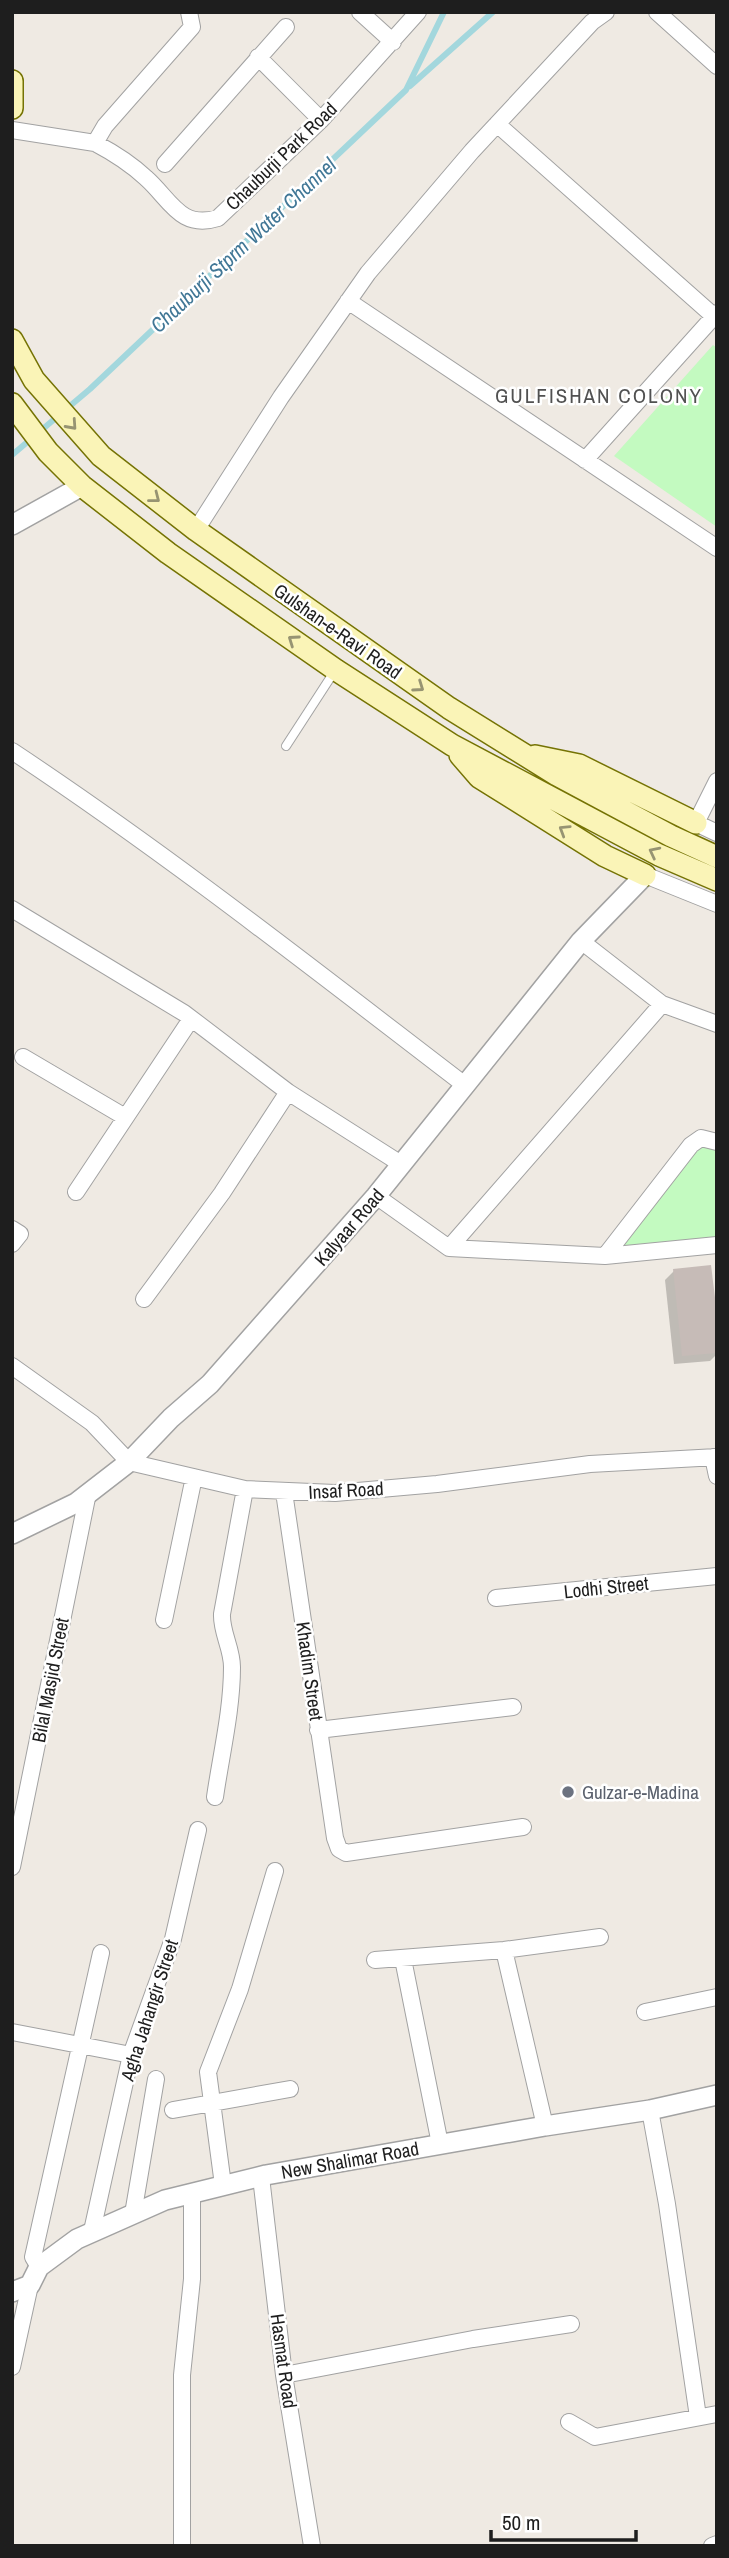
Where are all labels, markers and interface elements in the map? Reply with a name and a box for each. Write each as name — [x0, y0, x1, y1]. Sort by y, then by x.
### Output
street label: Chauburji Park Road — [220, 96, 342, 216]
water label: Chauburji Stprm Water Channel — [144, 150, 343, 339]
district label: GULFISHAN COLONY — [495, 381, 703, 410]
one-way arrow — [64, 417, 76, 430]
one-way arrow — [147, 489, 159, 502]
street label: Gulshan-e-Ravi Road — [269, 577, 407, 685]
one-way arrow — [288, 636, 301, 648]
one-way arrow — [411, 679, 424, 691]
one-way arrow — [558, 825, 571, 838]
one-way arrow — [649, 847, 662, 861]
street label: Kalyaar Road — [308, 1183, 390, 1271]
street label: Insaf Road — [308, 1475, 384, 1505]
street label: Lodhi Street — [562, 1570, 650, 1604]
street label: Bilal Masjid Street — [25, 1615, 75, 1745]
street label: Khadim Street — [290, 1620, 330, 1723]
place label: Gulzar-e-Madina — [582, 1779, 699, 1805]
marker: Gulzar-e-Madina — [560, 1784, 576, 1800]
street label: Agha Jahangir Street — [114, 1935, 184, 2085]
street label: New Shalimar Road — [279, 2135, 421, 2185]
street label: Hasmat Road — [264, 2312, 304, 2410]
scale bar — [491, 2498, 636, 2542]
text: 50 m — [502, 2508, 540, 2537]

